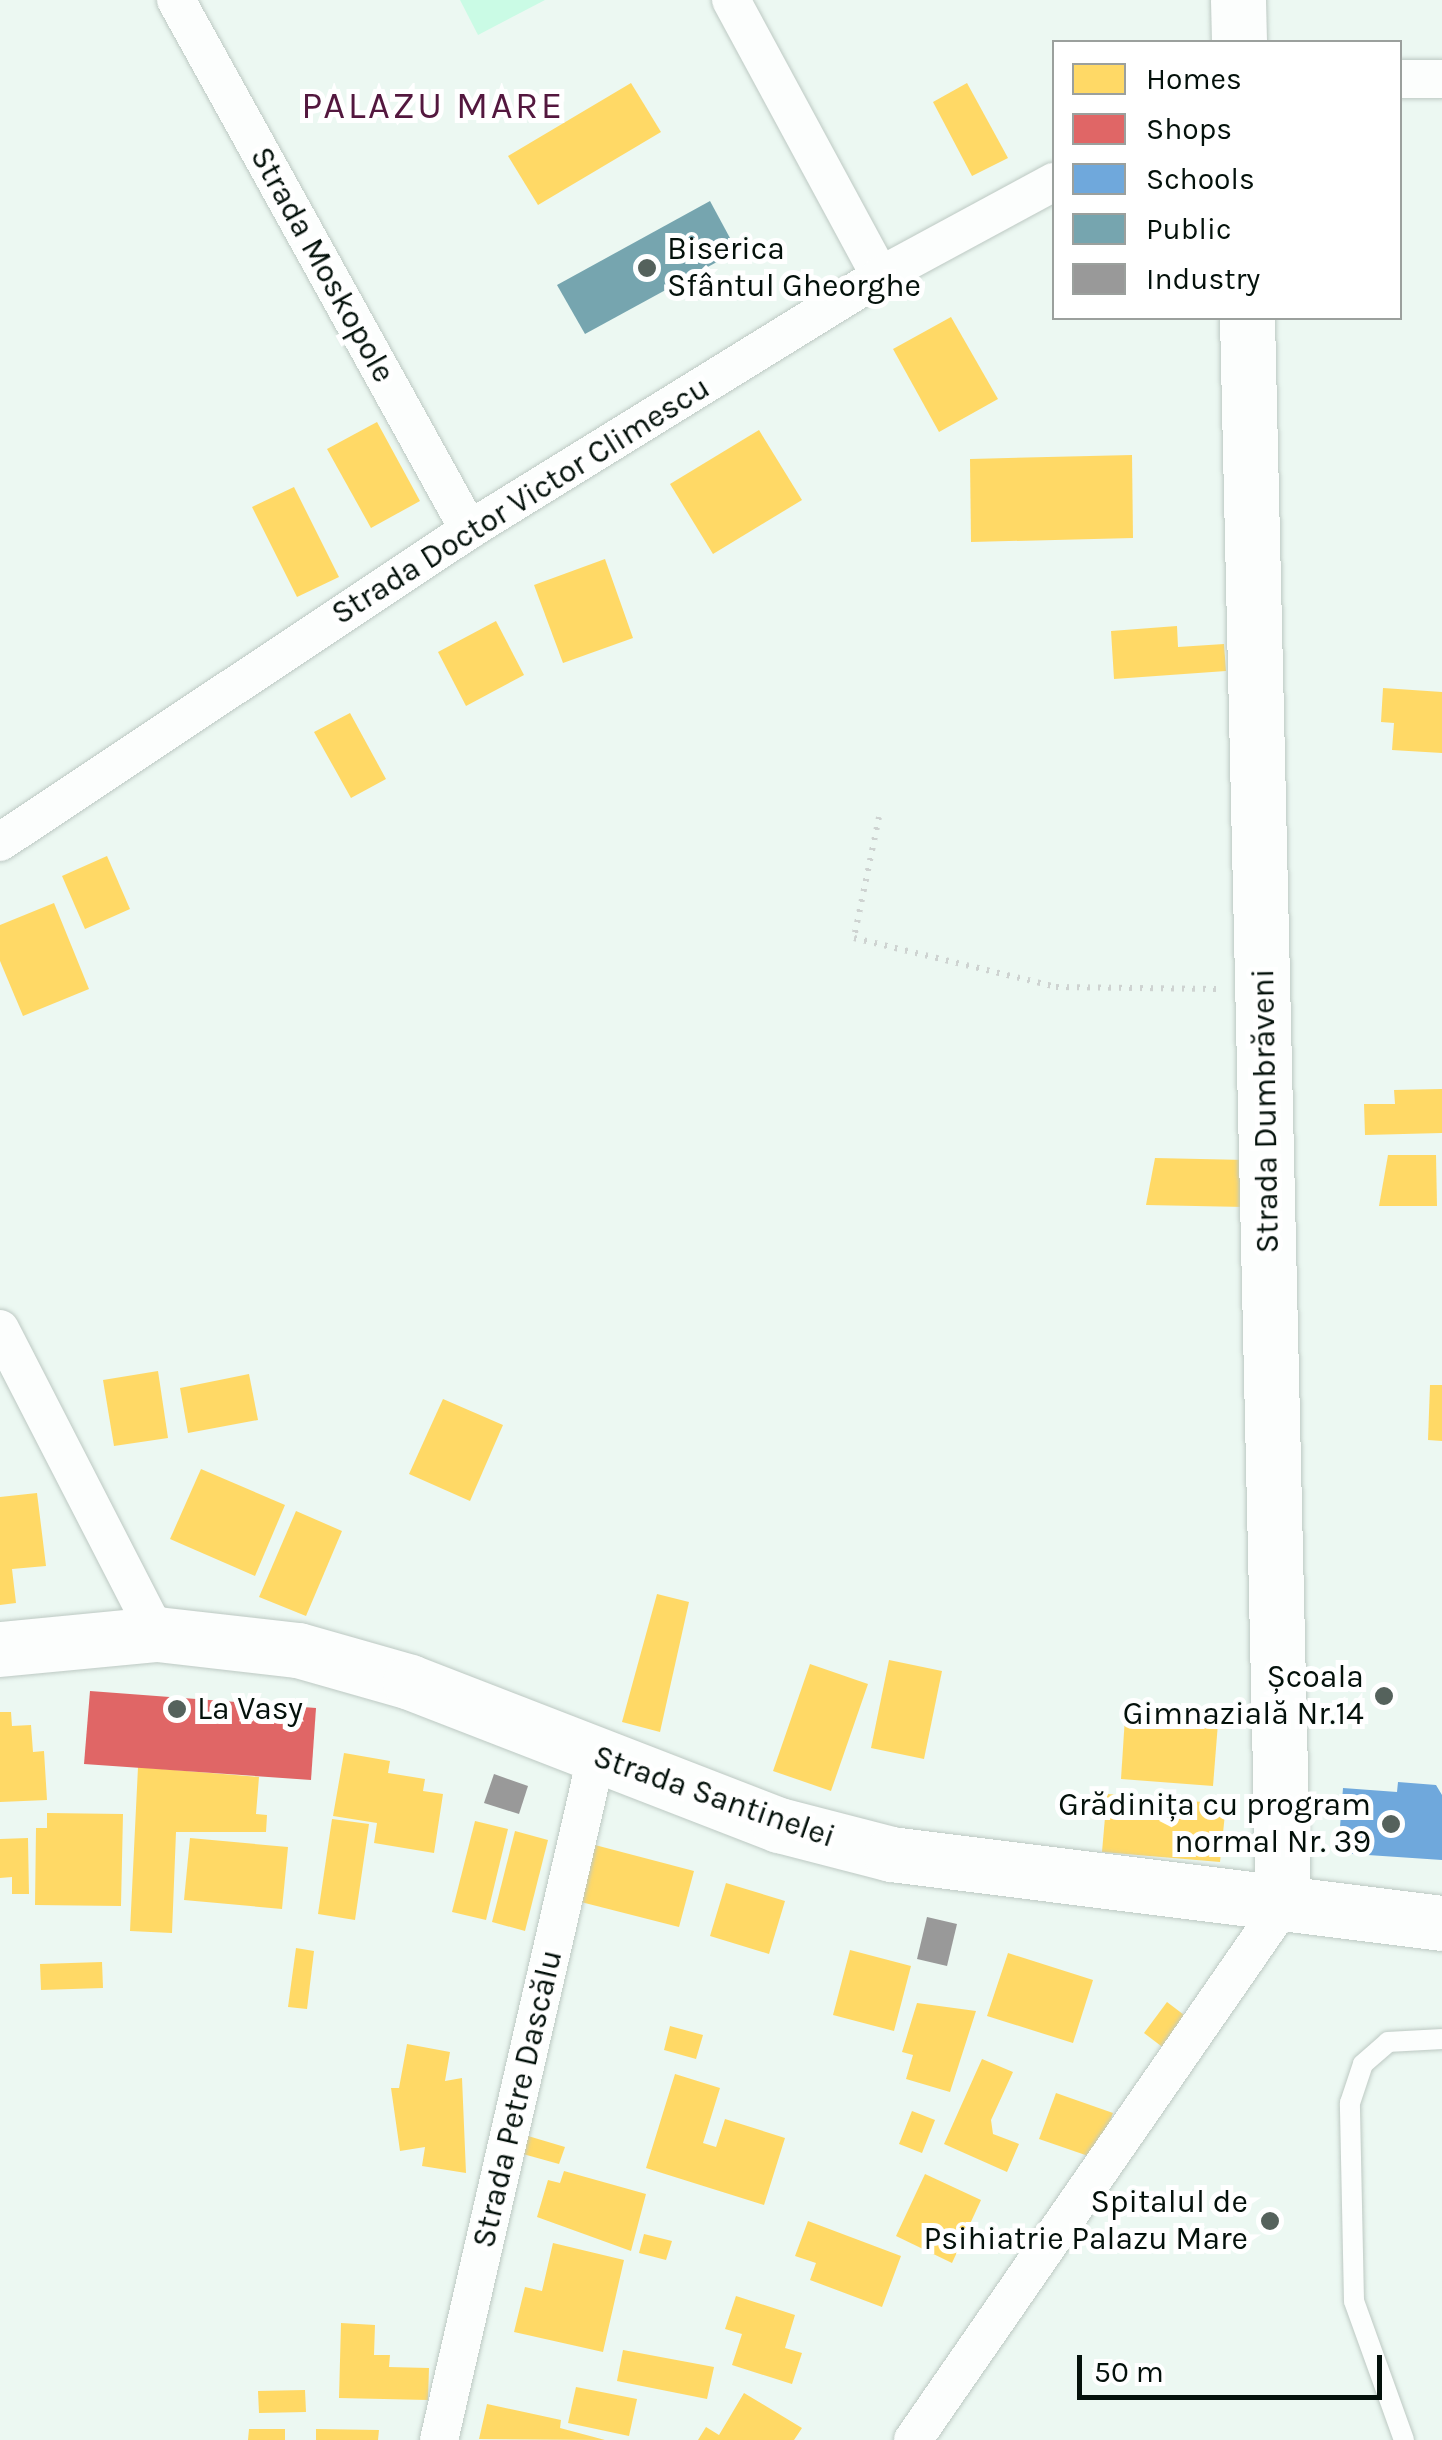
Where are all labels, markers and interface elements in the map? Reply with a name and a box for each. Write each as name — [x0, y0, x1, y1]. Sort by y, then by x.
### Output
legend — [1052, 40, 1402, 320]
text: Homes — [1146, 61, 1242, 97]
district label: PALAZU MARE — [301, 83, 565, 129]
text: Shops — [1146, 111, 1232, 147]
street label: Strada Moskopole — [241, 141, 403, 389]
text: Schools — [1146, 161, 1255, 197]
text: Public — [1146, 211, 1231, 247]
place label: Biserica Sfântul Gheorghe — [667, 231, 921, 306]
marker: Biserica Sfântul Gheorghe — [636, 257, 658, 279]
text: Industry — [1146, 261, 1260, 297]
street label: Strada Doctor Victor Climescu — [325, 369, 717, 633]
street label: Strada Dumbrăveni — [1244, 968, 1288, 1254]
place label: Școala Gimnazială Nr.14 — [1123, 1659, 1364, 1734]
marker: Școala Gimnazială Nr.14 — [1373, 1685, 1395, 1707]
place label: La Vasy — [197, 1690, 303, 1728]
marker: La Vasy — [166, 1698, 188, 1720]
street label: Strada Santinelei — [588, 1738, 840, 1856]
place label: Grădinița cu program normal Nr. 39 — [1058, 1787, 1371, 1862]
marker: Grădinița cu program normal Nr. 39 — [1380, 1813, 1402, 1835]
street label: Strada Petre Dascălu — [465, 1946, 571, 2252]
place label: Spitalul de Psihiatrie Palazu Mare — [924, 2184, 1248, 2259]
marker: Spitalul de Psihiatrie Palazu Mare — [1257, 2208, 1283, 2234]
scale bar — [1082, 2335, 1387, 2397]
text: 50 m — [1094, 2354, 1164, 2390]

